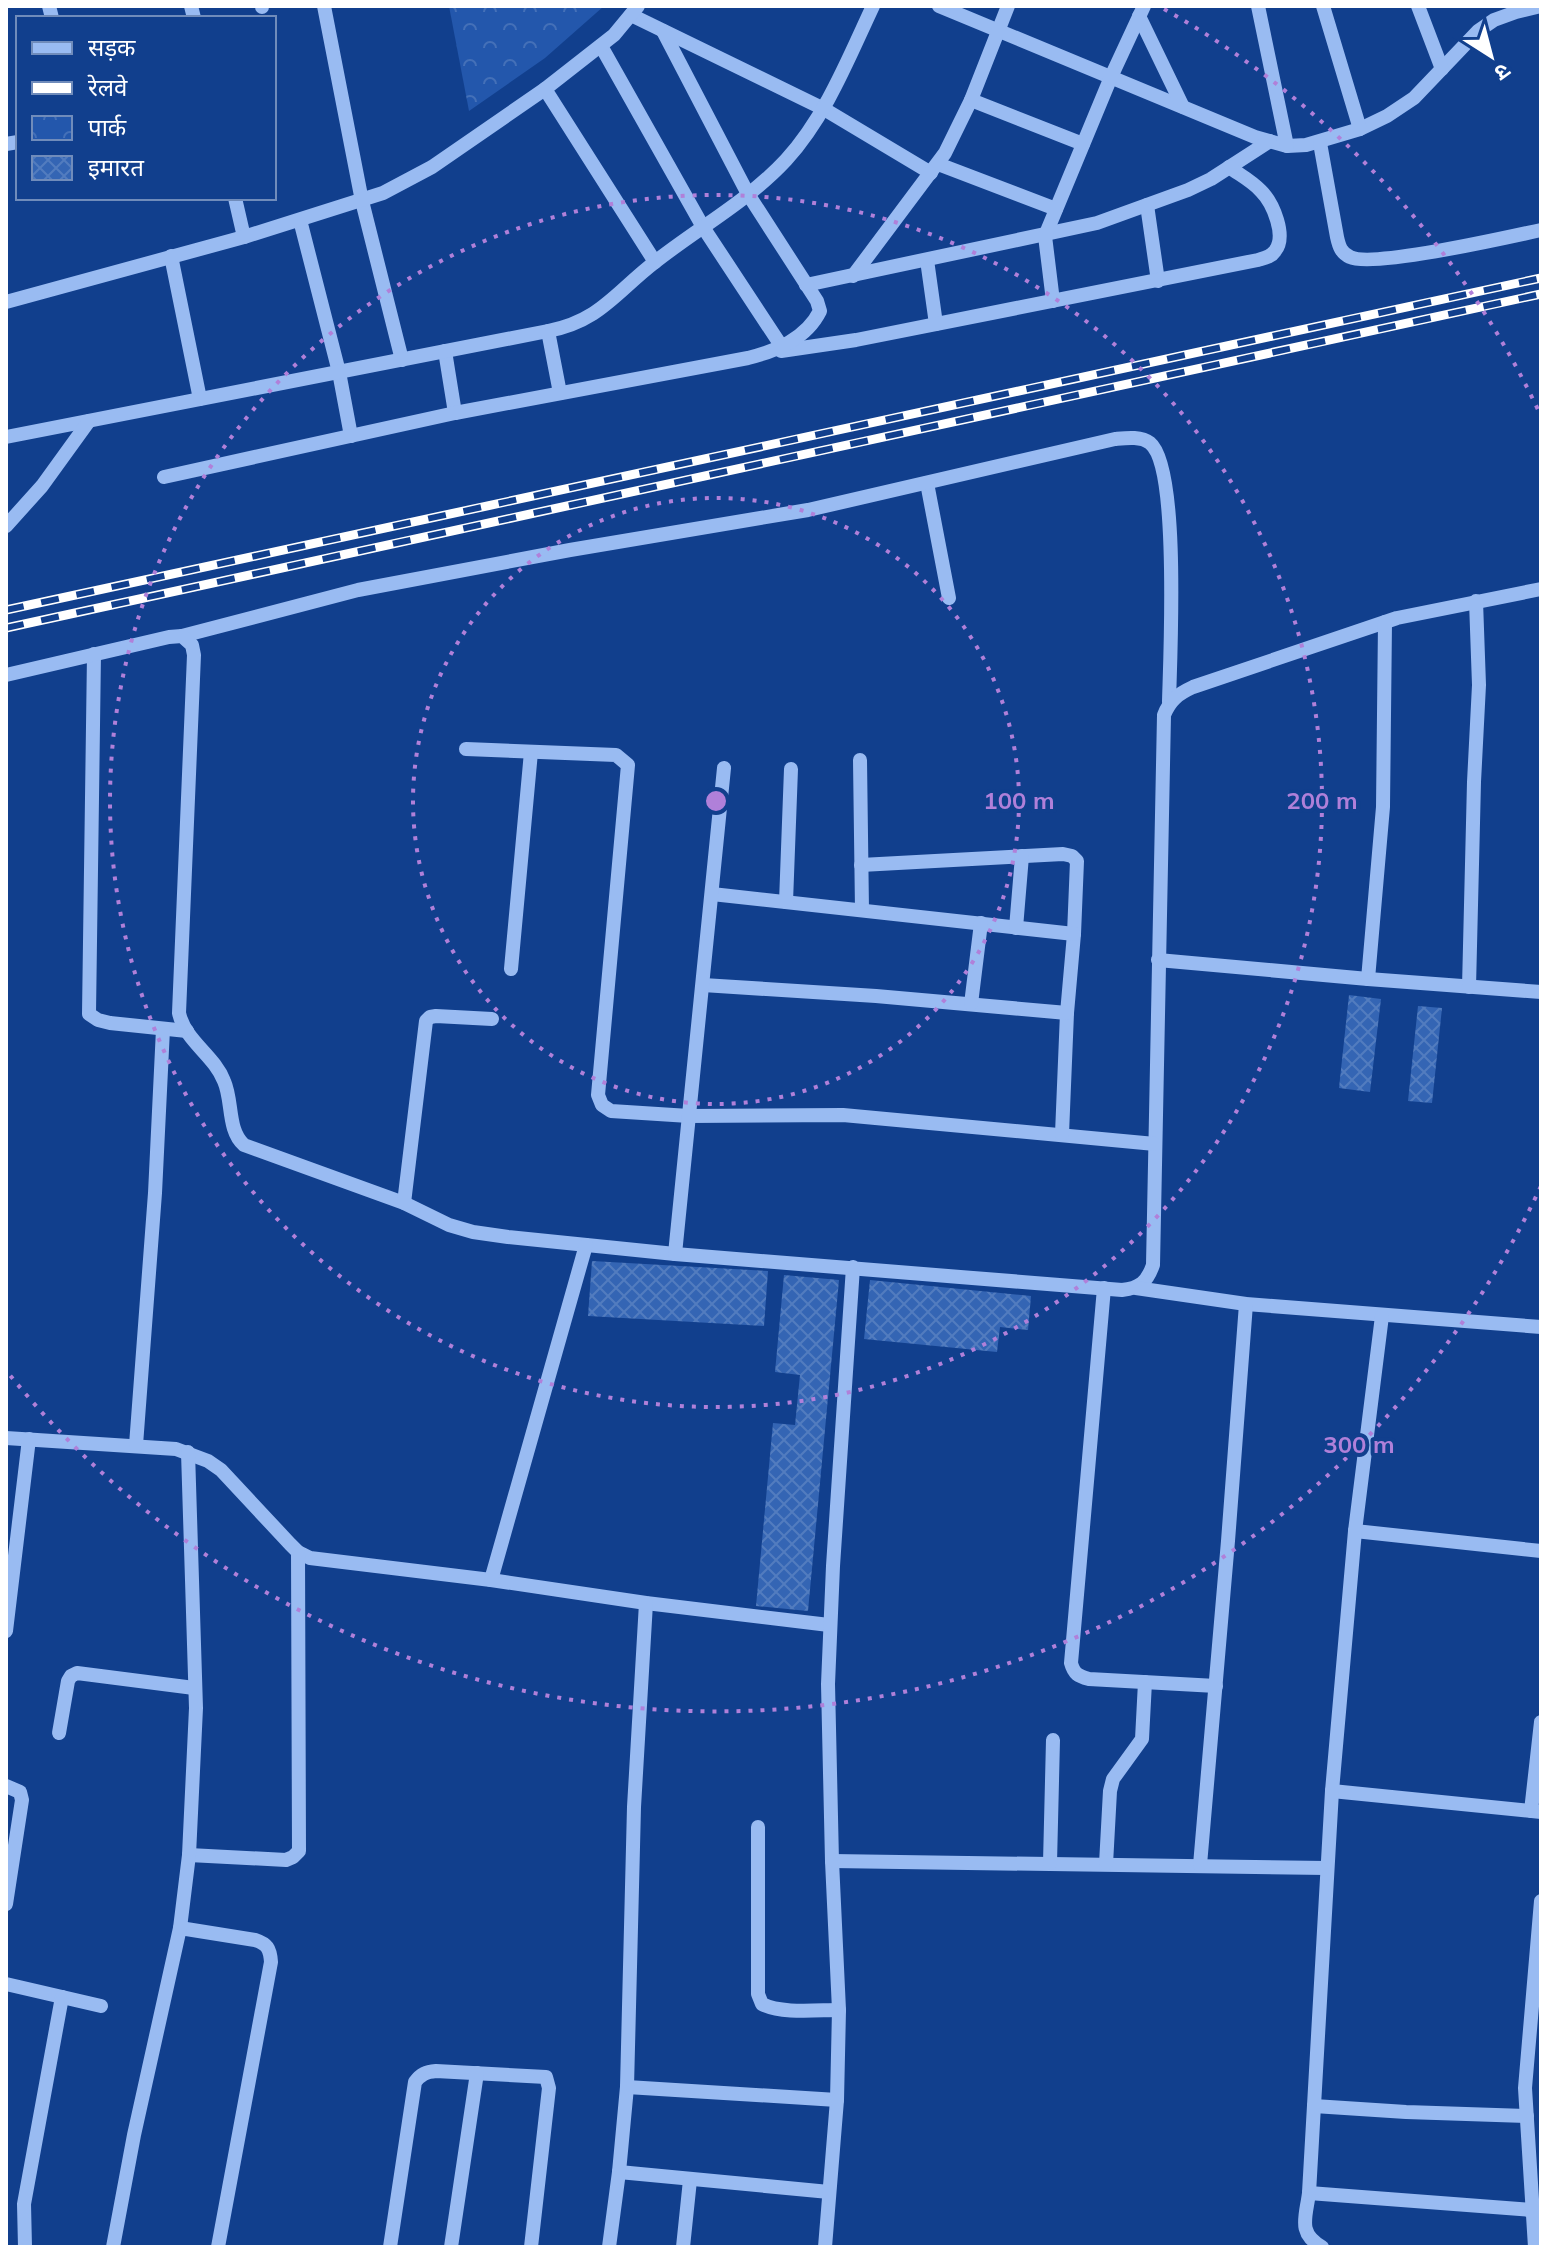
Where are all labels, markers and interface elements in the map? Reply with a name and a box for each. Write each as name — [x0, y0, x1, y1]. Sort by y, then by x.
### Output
legend — [16, 16, 276, 200]
north arrow — [1451, 16, 1531, 96]
text: सड़क — [88, 32, 136, 62]
text: उ — [1488, 57, 1516, 88]
text: रेलवे — [87, 72, 128, 102]
text: पार्क — [88, 112, 127, 142]
text: इमारत — [88, 152, 145, 182]
text: 100 m — [983, 785, 1055, 815]
text: 200 m — [1286, 785, 1358, 815]
centre of rings — [702, 787, 730, 815]
text: 300 m — [1323, 1429, 1395, 1459]

